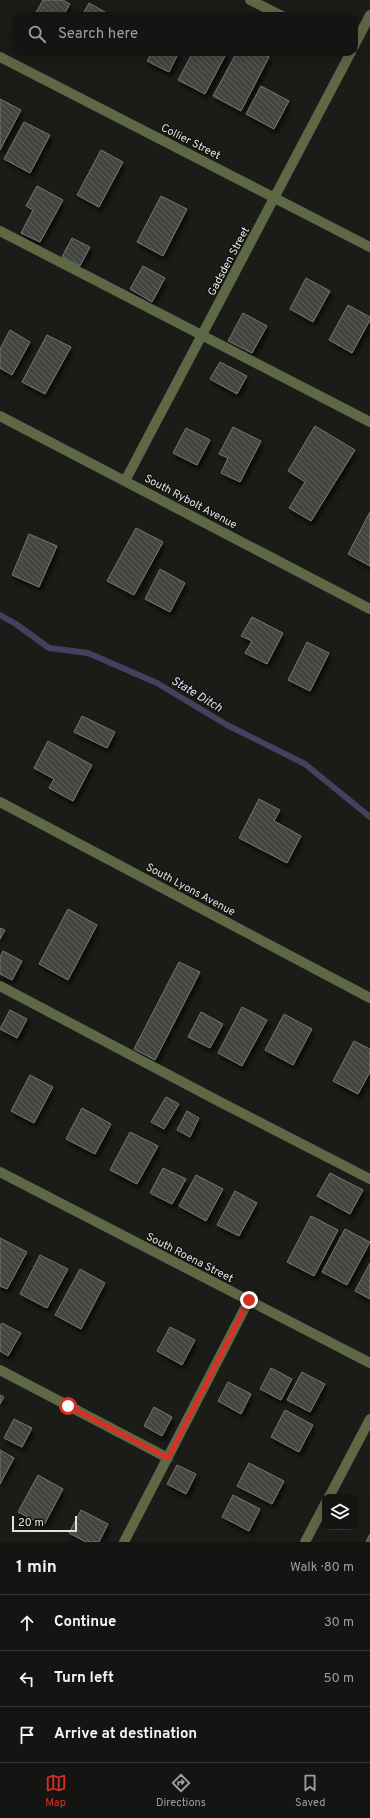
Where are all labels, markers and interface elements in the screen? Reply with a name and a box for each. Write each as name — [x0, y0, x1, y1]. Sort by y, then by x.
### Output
search box — [12, 12, 358, 56]
icon: search — [26, 23, 48, 45]
text: Search here — [58, 25, 138, 44]
street label: Collier Street — [158, 121, 223, 163]
street label: Gadsden Street — [205, 225, 253, 298]
street label: South Rybolt Avenue — [142, 472, 239, 532]
water label: State Ditch — [168, 673, 226, 717]
street label: South Lyons Avenue — [143, 860, 238, 919]
street label: South Roena Street — [144, 1230, 235, 1286]
route end — [240, 1291, 258, 1309]
route start — [59, 1397, 77, 1415]
map controls — [322, 1494, 358, 1530]
button: layers — [322, 1494, 358, 1530]
scale bar — [12, 1514, 77, 1533]
text: 20 m — [18, 1516, 44, 1530]
text: 1 min — [16, 1557, 57, 1579]
text: Walk · 80 m — [290, 1560, 354, 1576]
icon: ahead — [16, 1612, 38, 1634]
text: Continue — [54, 1613, 116, 1632]
text: 30 m — [324, 1615, 354, 1631]
icon: left — [16, 1668, 38, 1690]
text: Turn left — [54, 1669, 114, 1688]
text: 50 m — [324, 1671, 354, 1687]
icon: arrive — [16, 1724, 38, 1746]
text: Arrive at destination — [54, 1725, 197, 1744]
tab: Map — [45, 1772, 67, 1810]
tab: Directions — [156, 1772, 206, 1810]
tab: Saved — [295, 1772, 325, 1810]

